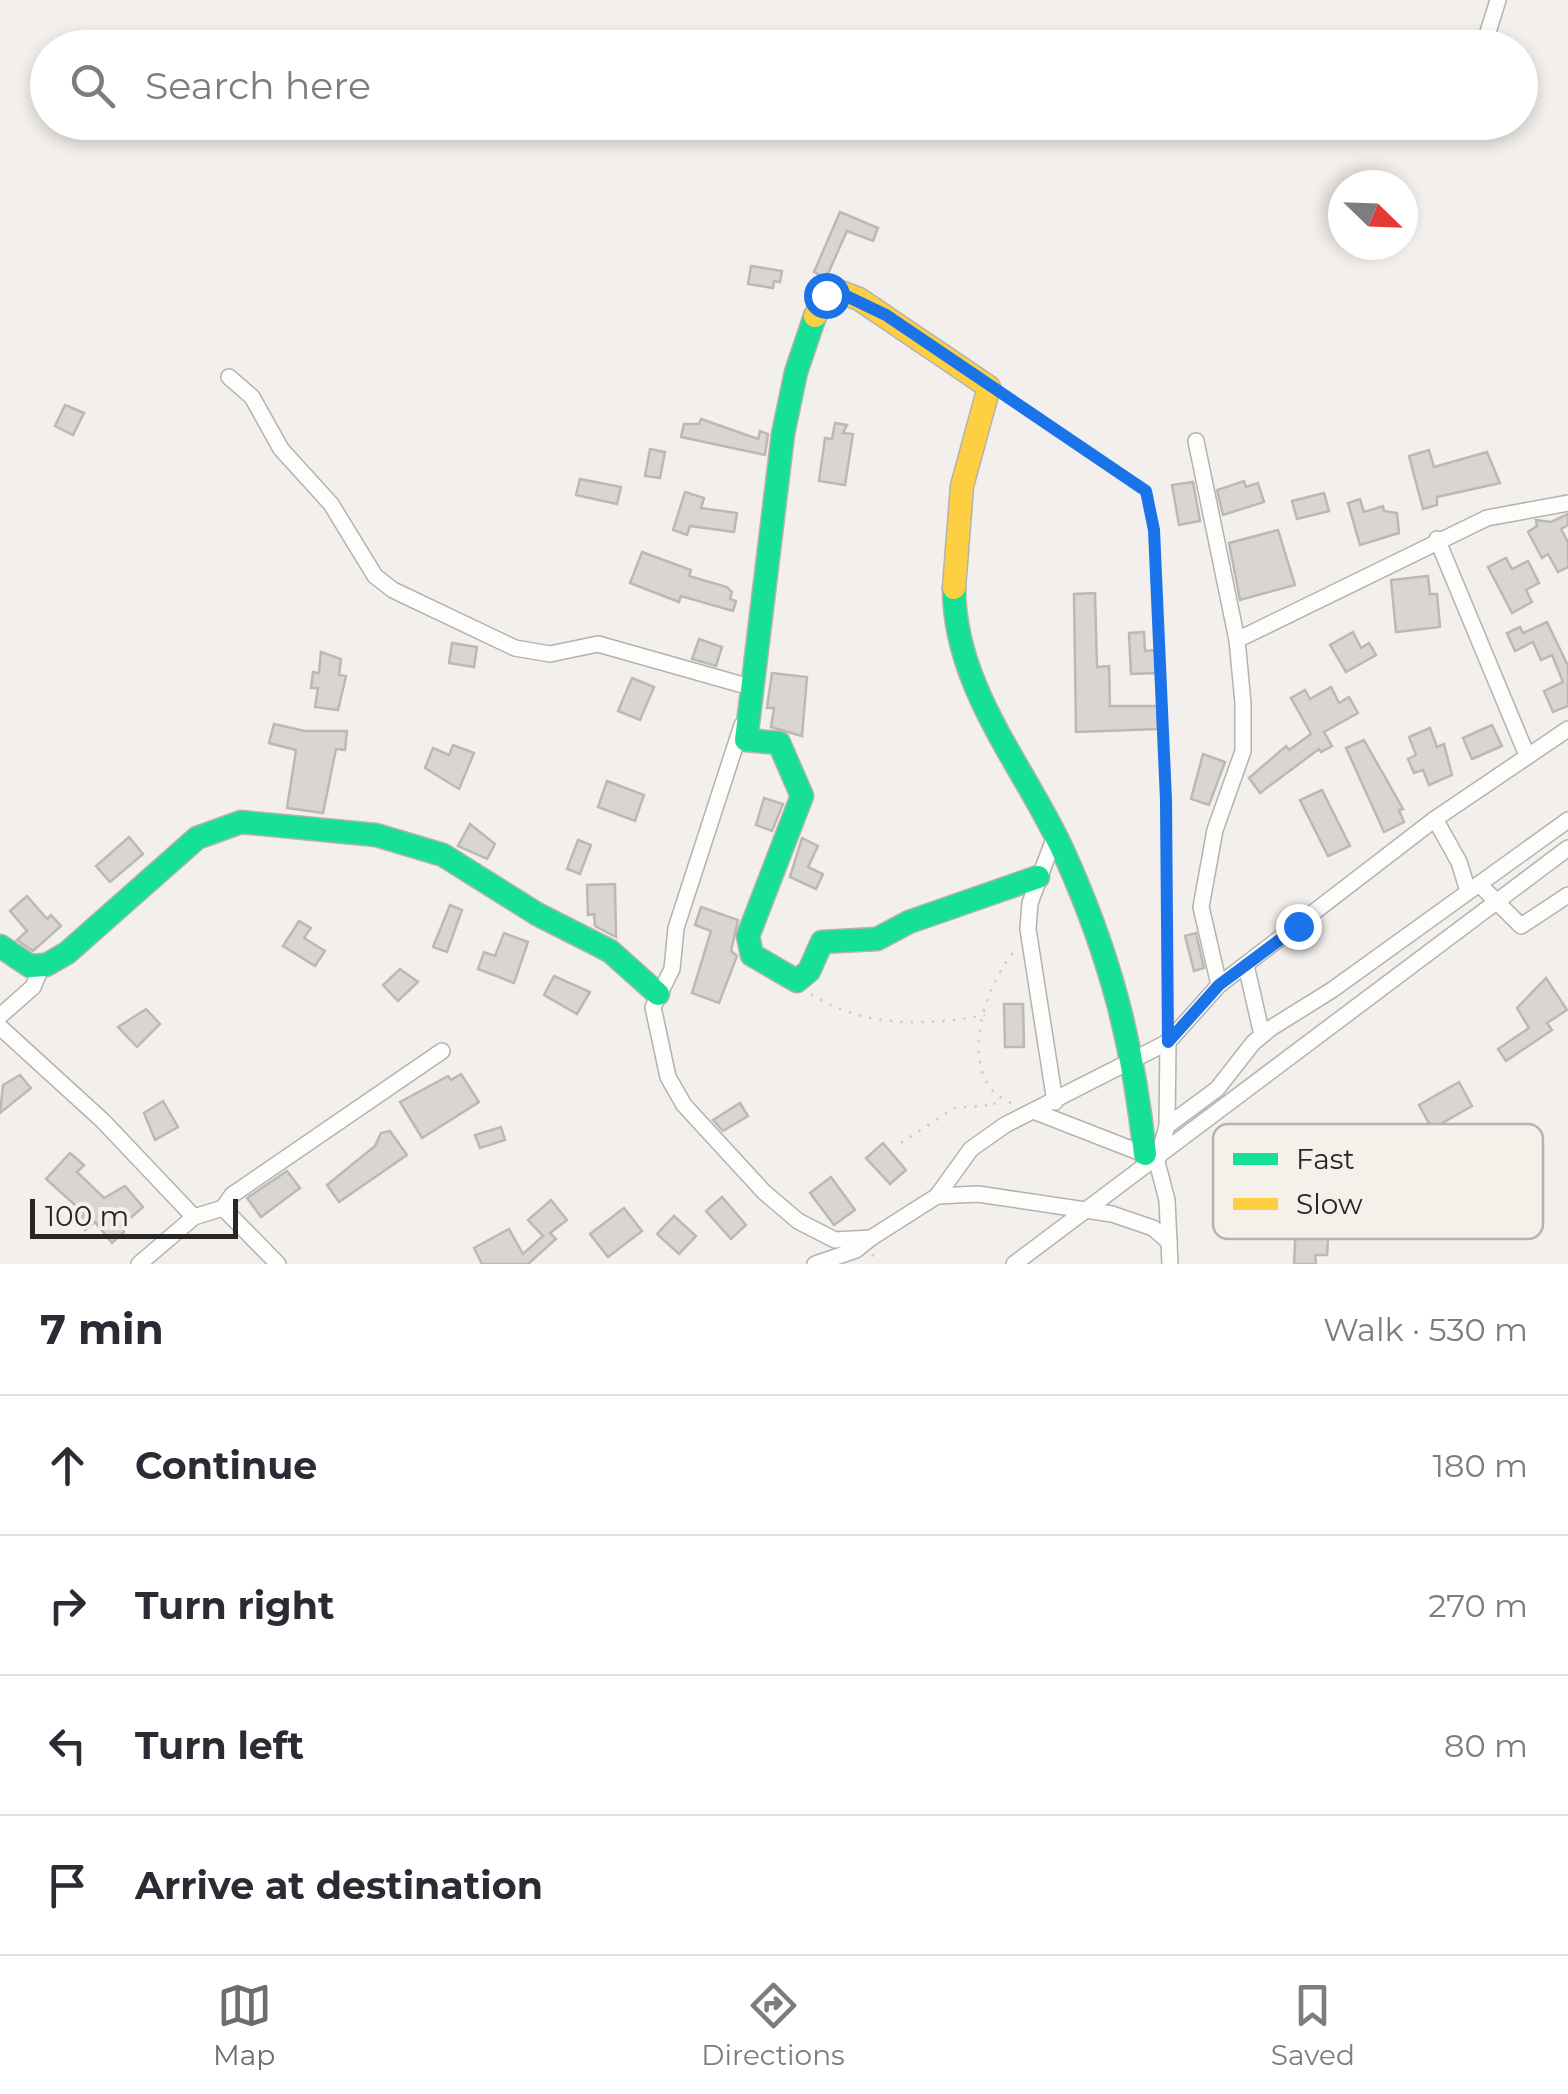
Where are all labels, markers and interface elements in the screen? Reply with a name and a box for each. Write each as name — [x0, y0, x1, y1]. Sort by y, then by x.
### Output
search box — [30, 30, 1538, 140]
icon: search — [65, 58, 120, 113]
text: Search here — [145, 62, 371, 109]
north arrow — [1328, 170, 1418, 260]
route start — [804, 273, 850, 319]
route end — [1276, 904, 1322, 950]
legend — [1213, 1124, 1543, 1239]
text: Fast — [1296, 1142, 1355, 1176]
text: Slow — [1296, 1187, 1363, 1221]
scale bar — [30, 1194, 238, 1238]
text: 100 m — [45, 1199, 129, 1233]
text: 7 min — [40, 1303, 164, 1355]
text: Walk · 530 m — [1323, 1310, 1528, 1349]
icon: ahead — [40, 1438, 95, 1493]
text: Continue — [135, 1442, 317, 1489]
text: 180 m — [1433, 1446, 1528, 1485]
icon: right — [40, 1578, 95, 1633]
text: Turn right — [135, 1582, 334, 1629]
text: 270 m — [1428, 1586, 1528, 1625]
icon: left — [40, 1718, 95, 1773]
text: Turn left — [135, 1722, 304, 1769]
text: 80 m — [1444, 1726, 1528, 1765]
icon: arrive — [40, 1858, 95, 1913]
text: Arrive at destination — [135, 1862, 543, 1909]
tab: Map — [213, 1978, 275, 2072]
tab: Directions — [701, 1978, 845, 2072]
tab: Saved — [1271, 1978, 1355, 2072]

